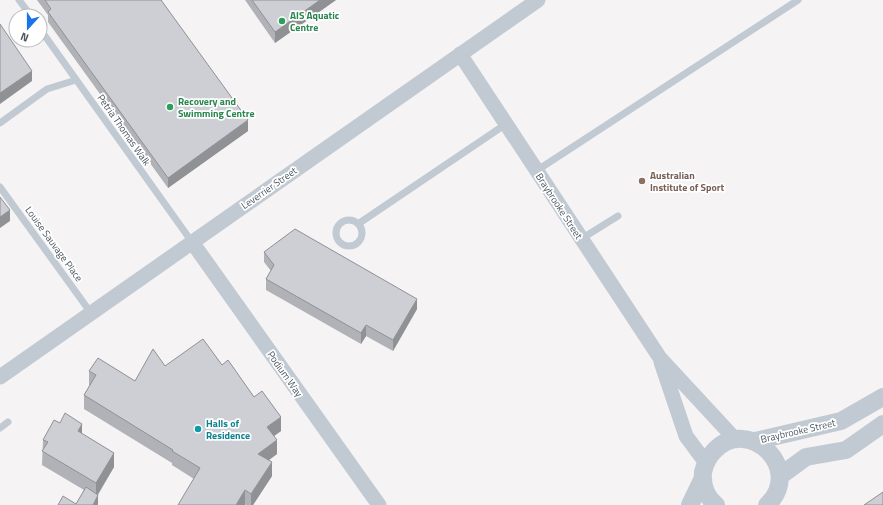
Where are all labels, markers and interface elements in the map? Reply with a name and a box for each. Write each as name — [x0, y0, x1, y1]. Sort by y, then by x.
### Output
north arrow — [8, 8, 48, 48]
place label: AIS Aquatic Centre — [290, 8, 340, 35]
marker: AIS Aquatic Centre — [277, 16, 287, 26]
text: N — [18, 29, 31, 46]
street label: Petria Thomas Walk — [94, 91, 154, 169]
place label: Recovery and Swimming Centre — [178, 94, 255, 121]
marker: Recovery and Swimming Centre — [165, 102, 175, 112]
street label: Leverrier Street — [238, 163, 300, 213]
place label: Australian Institute of Sport — [650, 168, 724, 195]
street label: Braybrooke Street — [532, 170, 586, 242]
marker: Australian Institute of Sport — [637, 176, 647, 186]
street label: Louise Sauvage Place — [22, 203, 86, 285]
street label: Podium Way — [264, 348, 306, 400]
street label: Braybrooke Street — [759, 415, 837, 447]
place label: Halls of Residence — [206, 416, 250, 443]
marker: Halls of Residence — [193, 424, 203, 434]

